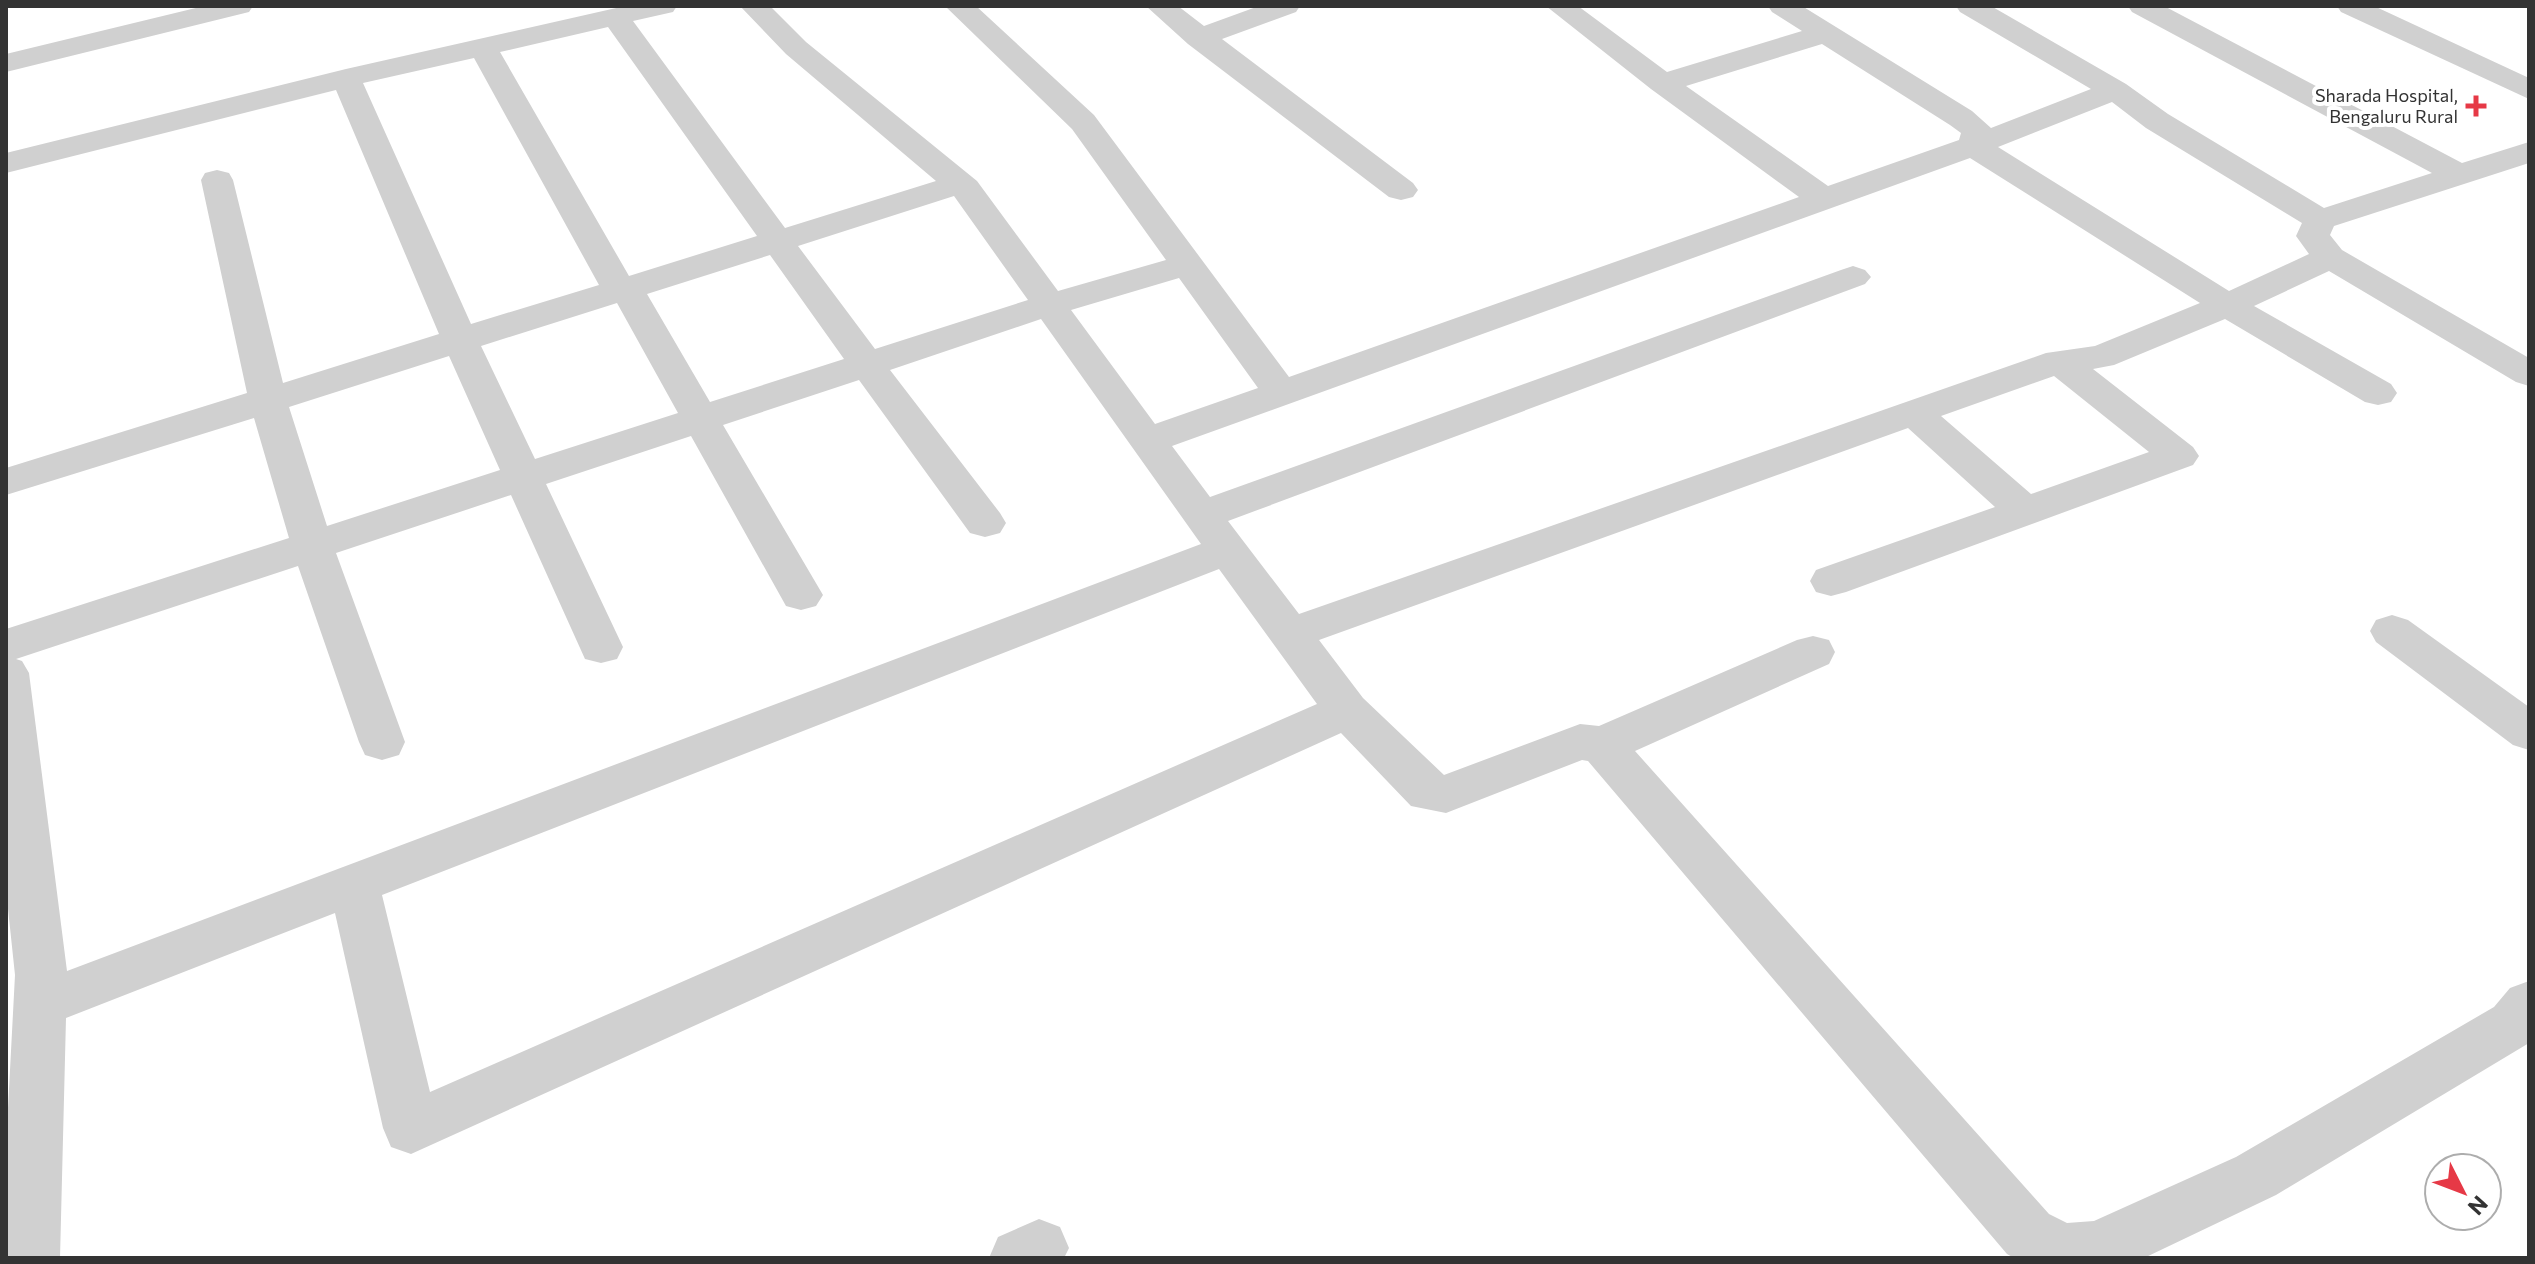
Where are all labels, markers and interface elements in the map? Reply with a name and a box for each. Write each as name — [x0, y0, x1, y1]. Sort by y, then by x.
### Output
place label: Sharada Hospital, Bengaluru Rural — [2315, 84, 2458, 127]
marker: Sharada Hospital, Bengaluru Rural — [2465, 95, 2487, 117]
north arrow — [2423, 1152, 2503, 1232]
text: N — [2463, 1191, 2494, 1221]

